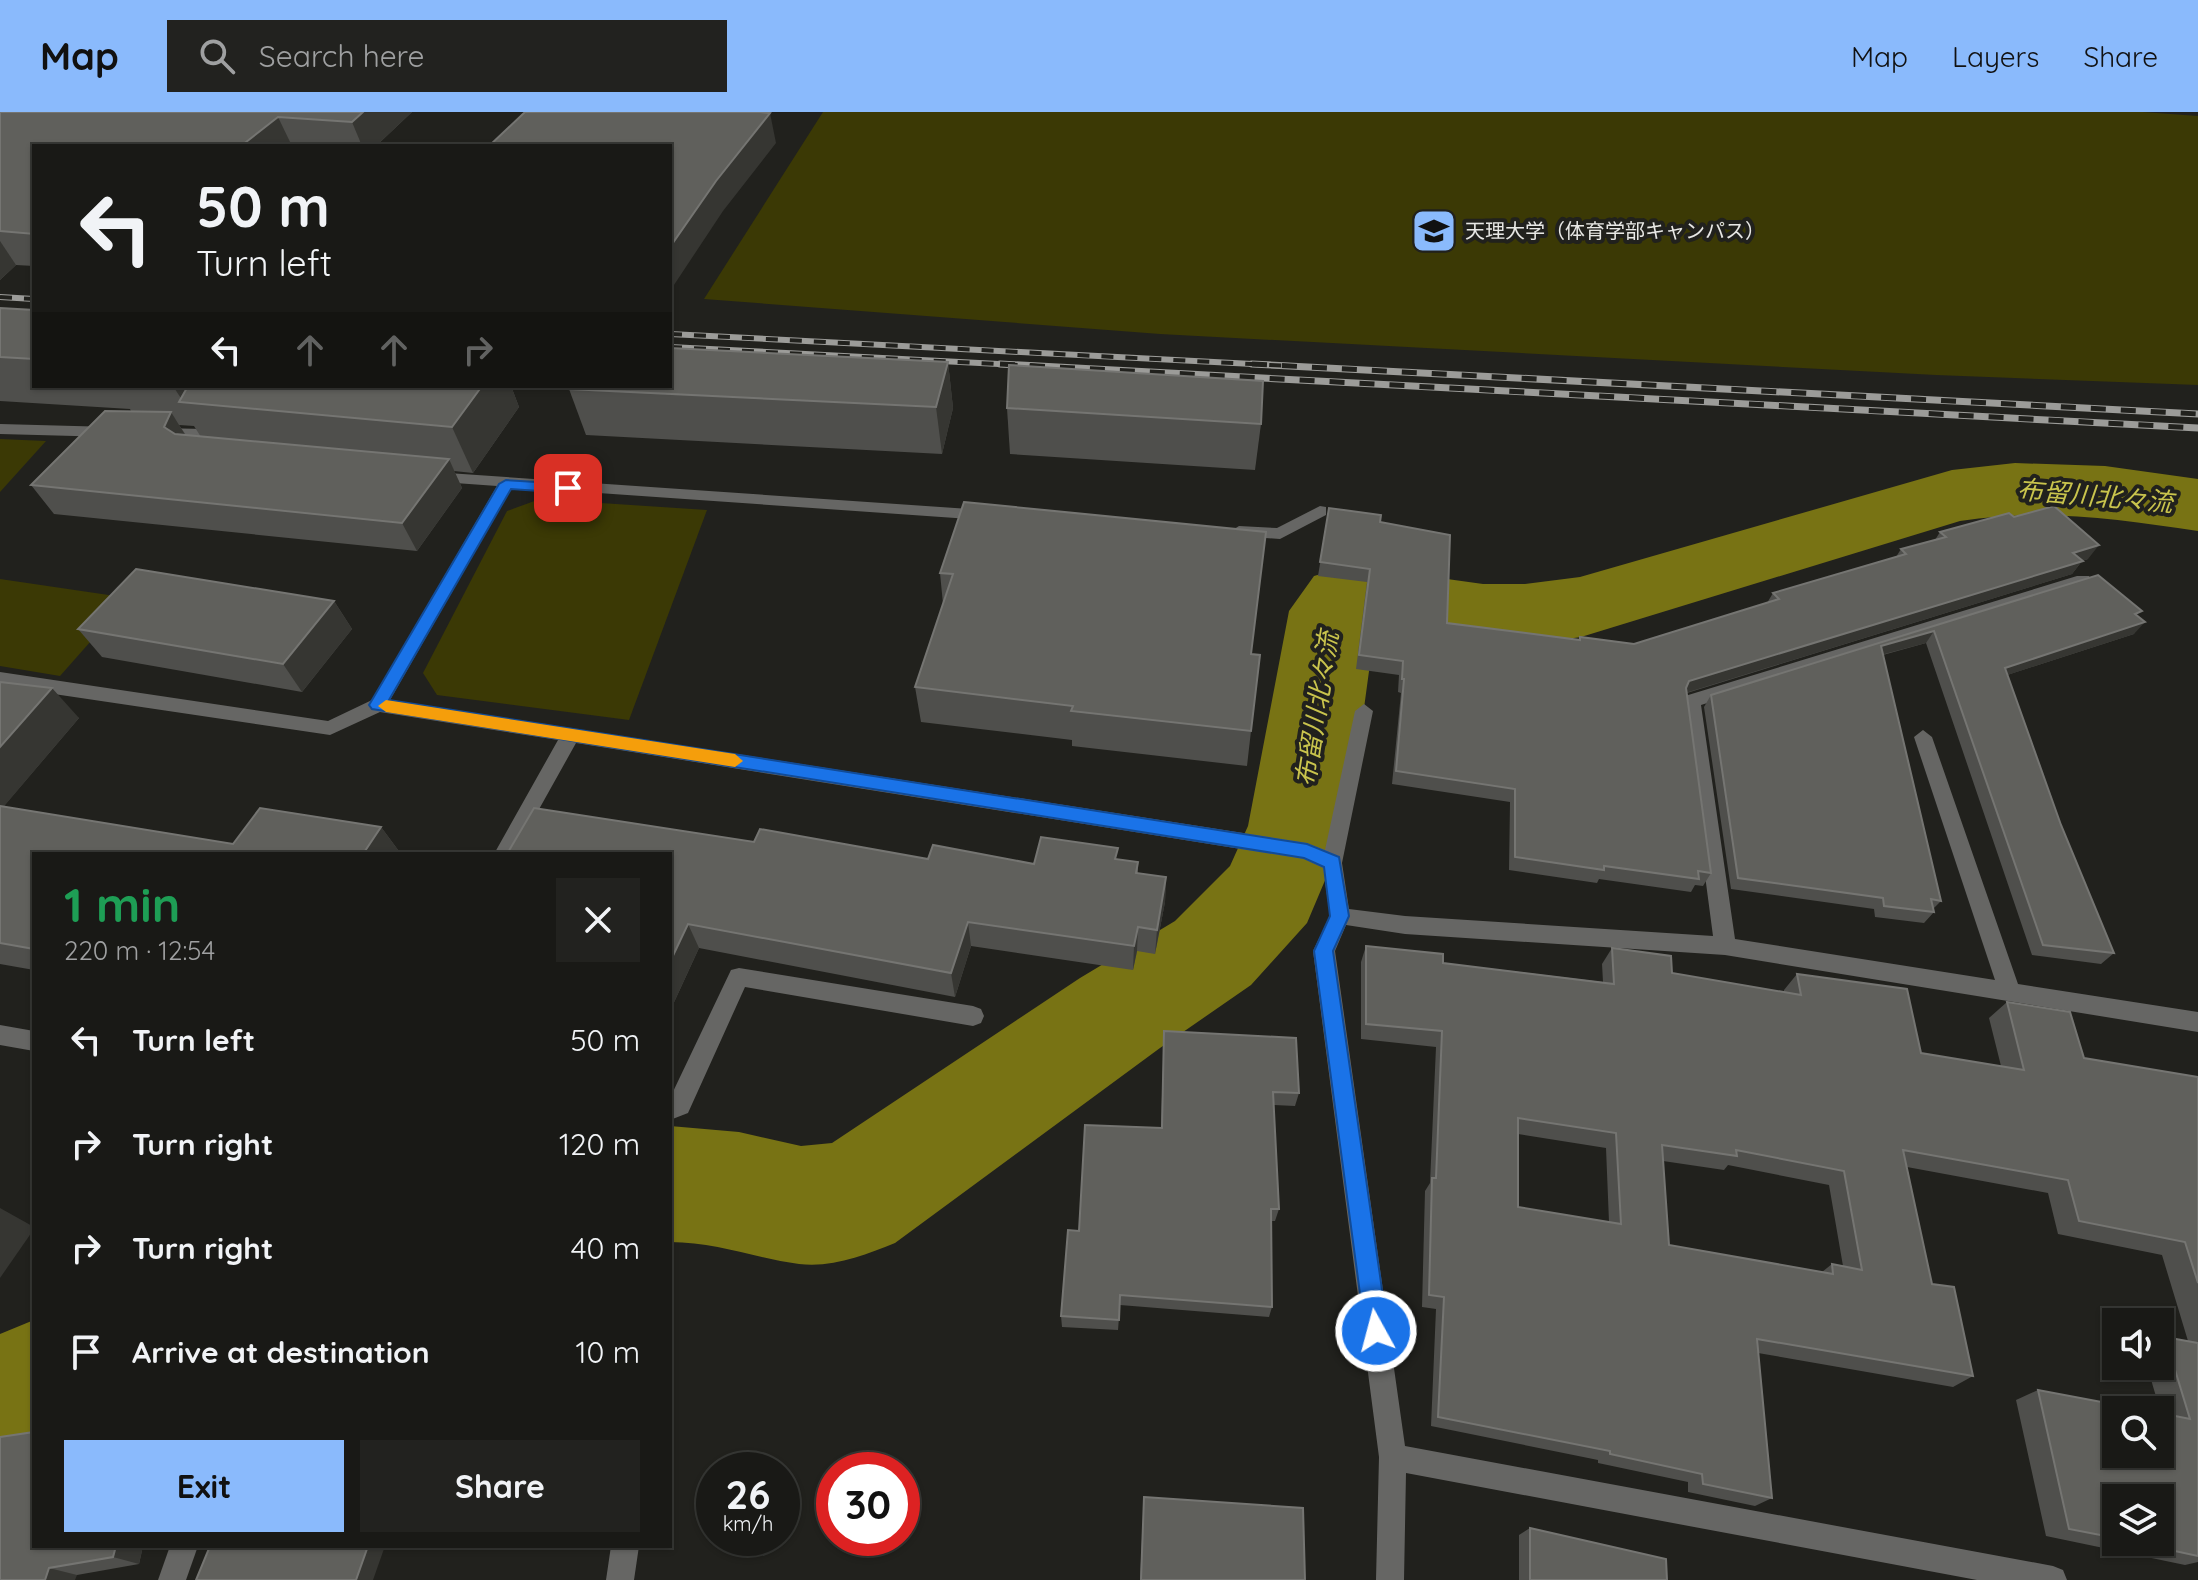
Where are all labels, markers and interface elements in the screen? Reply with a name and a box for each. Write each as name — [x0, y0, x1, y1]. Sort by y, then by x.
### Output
search box — [167, 20, 727, 92]
text: Map — [40, 32, 119, 80]
icon: search — [195, 34, 239, 78]
text: Search here — [259, 37, 424, 75]
text: Map — [1851, 39, 1908, 74]
text: Layers — [1952, 39, 2039, 74]
text: Share — [2083, 39, 2158, 74]
text: 50 m — [196, 171, 330, 241]
icon: left — [64, 176, 168, 280]
school or university icon: 天理大学（体育学部キャンパス） — [1410, 207, 1458, 255]
place label: 天理大学（体育学部キャンパス） — [1465, 218, 1765, 243]
text: Turn left — [196, 240, 332, 285]
icon: left — [204, 328, 248, 372]
icon: ahead — [288, 328, 332, 372]
icon: ahead — [372, 328, 416, 372]
icon: right — [456, 328, 500, 372]
pin — [534, 454, 602, 522]
icon: arrive — [546, 466, 590, 510]
water label: 布留川北々流 — [2016, 472, 2178, 519]
water label: 布留川北々流 — [1288, 625, 1346, 789]
text: 1 min — [64, 874, 180, 934]
button: close — [556, 878, 640, 962]
text: 220 m · 12:54 — [64, 934, 215, 967]
icon: left — [64, 1018, 108, 1062]
text: Turn left — [132, 1021, 255, 1059]
text: 50 m — [570, 1021, 640, 1059]
icon: right — [64, 1122, 108, 1166]
text: Turn right — [132, 1125, 273, 1163]
text: 120 m — [559, 1125, 640, 1163]
icon: right — [64, 1226, 108, 1270]
text: Turn right — [132, 1229, 273, 1267]
text: 40 m — [571, 1229, 640, 1267]
position arrow — [1334, 1289, 1418, 1373]
map controls — [2102, 1308, 2174, 1556]
button: sound — [2102, 1308, 2174, 1380]
icon: arrive — [64, 1330, 108, 1374]
text: Arrive at destination — [132, 1333, 430, 1371]
text: 10 m — [576, 1333, 640, 1371]
button: search — [2102, 1396, 2174, 1468]
button: Exit — [64, 1440, 344, 1532]
button: Share — [360, 1440, 640, 1532]
speed limit sign: 30 — [816, 1452, 920, 1556]
text: 26 — [726, 1469, 770, 1519]
button: layers — [2102, 1484, 2174, 1556]
text: km/h — [723, 1511, 773, 1536]

